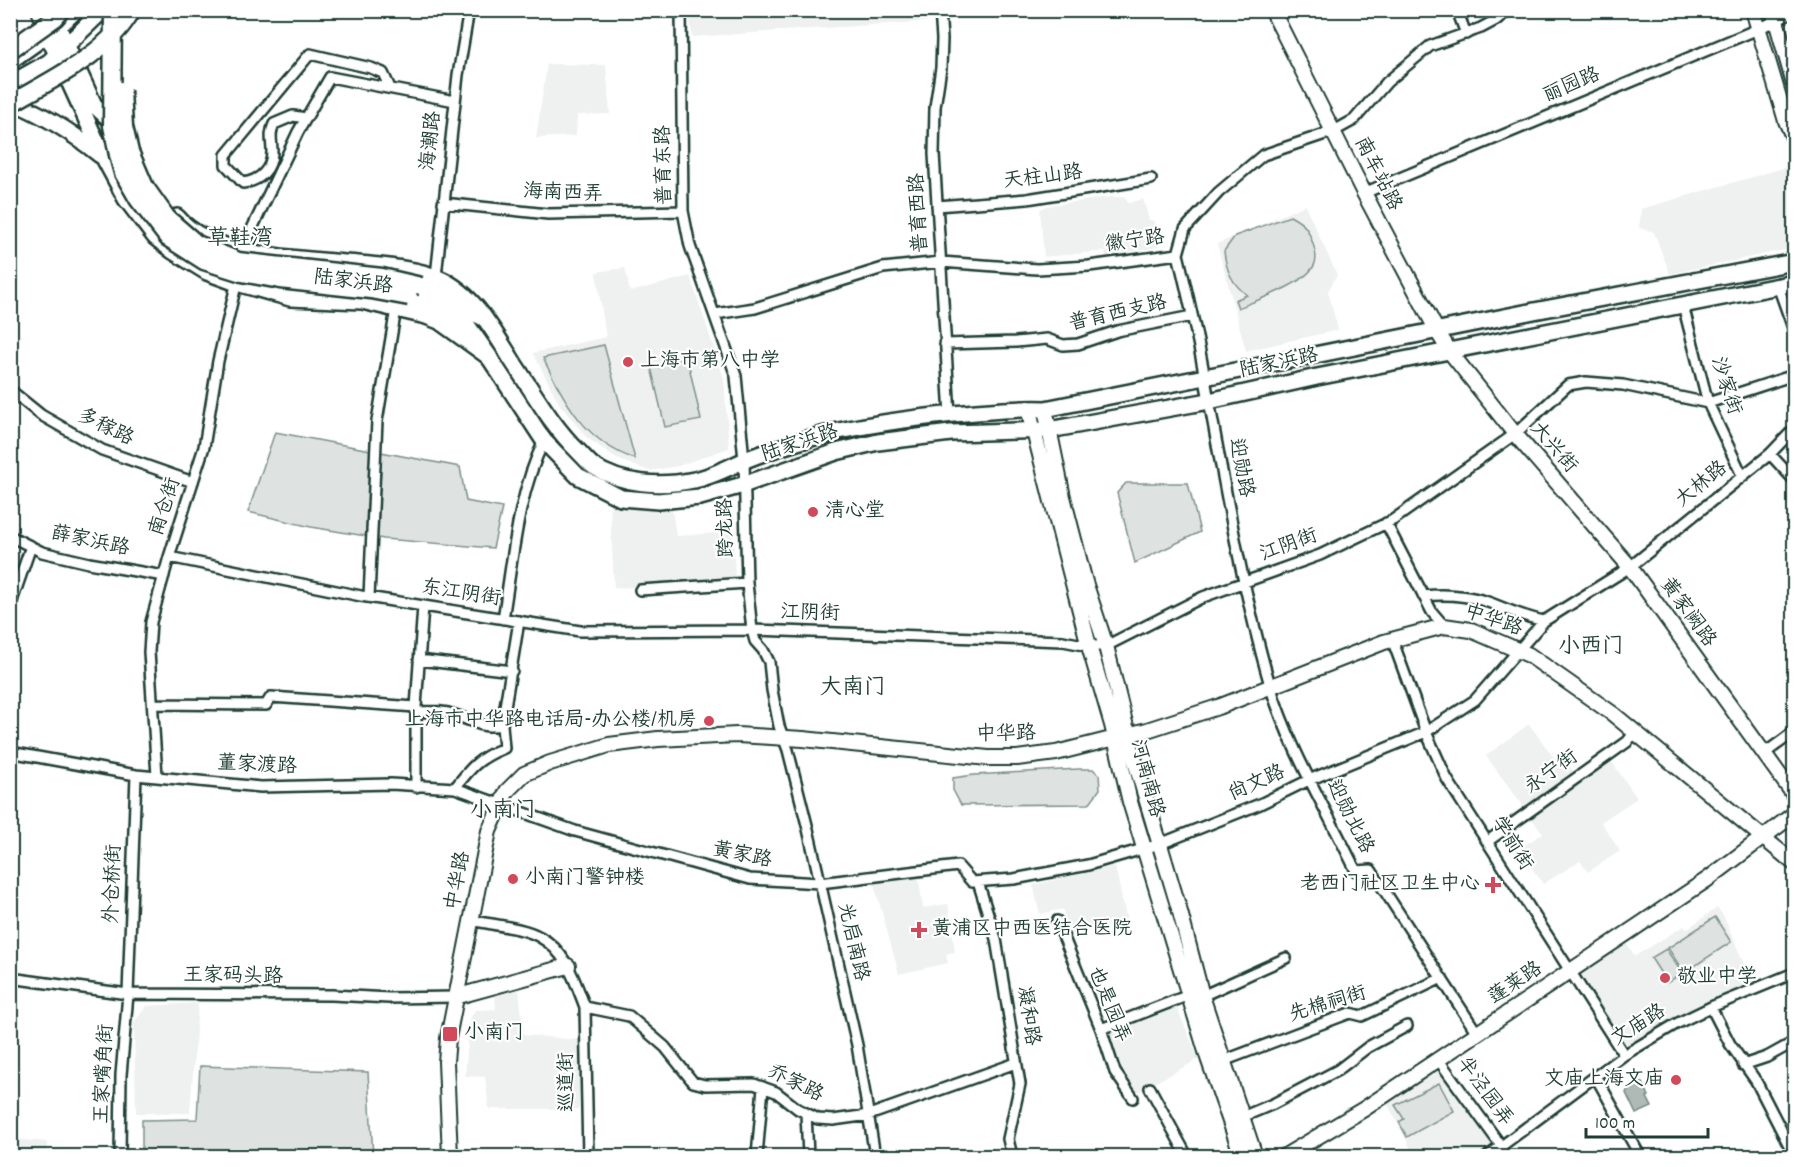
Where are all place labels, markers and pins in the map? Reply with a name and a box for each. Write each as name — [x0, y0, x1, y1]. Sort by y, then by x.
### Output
place label: 上海市第八中学 — [640, 348, 780, 376]
marker: 上海市第八中学 — [621, 355, 635, 369]
place label: 清心堂 — [825, 498, 885, 526]
marker: 清心堂 — [806, 505, 820, 519]
place label: 上海市中华路电话局-办公楼/机房 — [404, 707, 697, 735]
marker: 上海市中华路电话局-办公楼/机房 — [702, 714, 716, 728]
place label: 小南门警钟楼 — [525, 865, 645, 893]
place label: 老西门社区卫生中心 — [1300, 871, 1480, 899]
marker: 小南门警钟楼 — [506, 872, 520, 886]
marker: 老西门社区卫生中心 — [1484, 876, 1502, 894]
place label: 黄浦区中西医结合医院 — [932, 916, 1132, 944]
marker: 黄浦区中西医结合医院 — [910, 921, 928, 939]
place label: 敬业中学 — [1677, 964, 1757, 992]
marker: 敬业中学 — [1658, 971, 1672, 985]
place label: 小南门 — [464, 1020, 524, 1048]
marker: 小南门 — [441, 1025, 459, 1043]
place label: 文庙上海文庙 — [1544, 1066, 1664, 1094]
marker: 文庙上海文庙 — [1669, 1073, 1683, 1087]

